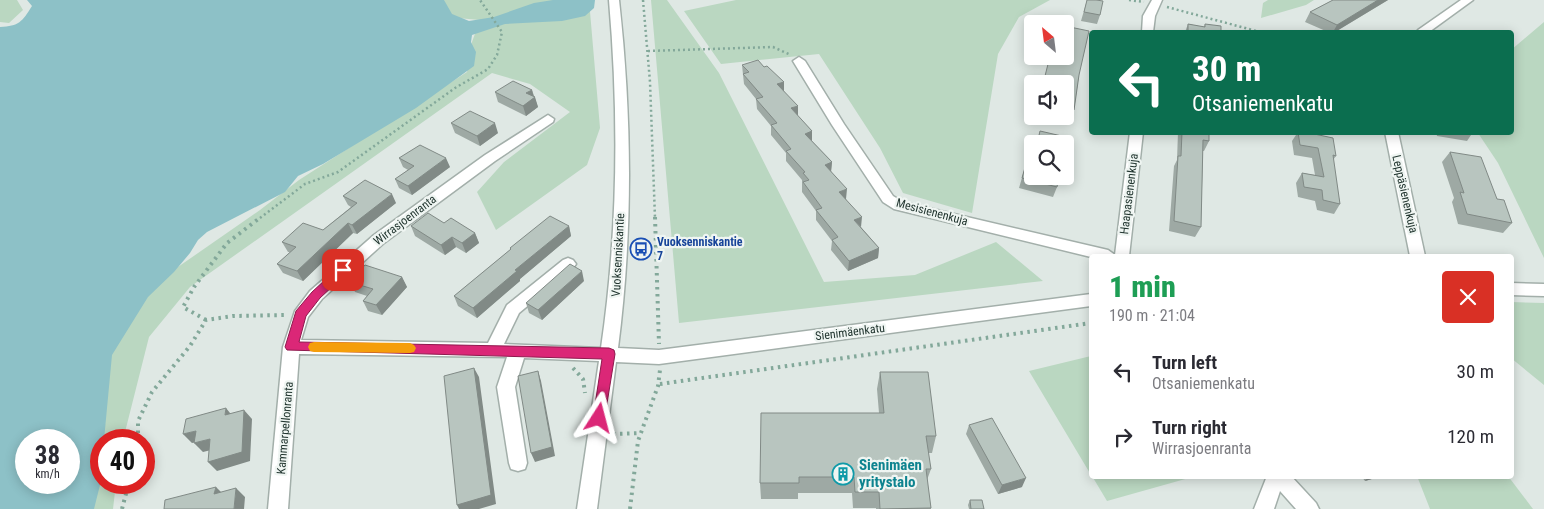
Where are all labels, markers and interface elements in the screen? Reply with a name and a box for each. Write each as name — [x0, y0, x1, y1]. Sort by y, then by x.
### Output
north arrow — [1024, 15, 1074, 65]
map controls — [1024, 15, 1074, 185]
text: 30 m — [1192, 49, 1261, 90]
icon: left — [1109, 50, 1174, 115]
button: sound — [1024, 75, 1074, 125]
text: Otsaniemenkatu — [1192, 91, 1333, 116]
button: search — [1024, 135, 1074, 185]
street label: Haapasienenkuja — [1117, 153, 1141, 235]
street label: Leppäsienenkuja — [1389, 154, 1421, 235]
street label: Wirrasjoenranta — [371, 192, 439, 248]
street label: Mesisienenkuja — [895, 196, 970, 228]
street label: Vuoksenniskantie — [609, 213, 627, 297]
place label: Vuoksenniskantie 7 — [657, 235, 743, 263]
bus stop icon: Vuoksenniskantie 7 — [629, 237, 653, 261]
pin — [322, 249, 364, 291]
icon: arrive — [329, 256, 357, 284]
text: 1 min — [1109, 269, 1176, 304]
button: close — [1442, 271, 1494, 323]
text: 190 m · 21:04 — [1109, 306, 1195, 325]
street label: Sienimäenkatu — [814, 321, 886, 343]
text: Turn left — [1152, 351, 1217, 374]
icon: left — [1109, 358, 1137, 386]
text: 30 m — [1457, 360, 1494, 383]
text: Otsaniemenkatu — [1152, 374, 1255, 393]
street label: Kammarpellonranta — [274, 381, 296, 475]
position arrow — [572, 391, 624, 443]
text: Turn right — [1152, 416, 1227, 439]
icon: right — [1109, 423, 1137, 451]
text: 120 m — [1447, 425, 1494, 448]
speed limit sign: 40 — [90, 429, 155, 494]
text: Wirrasjoenranta — [1152, 439, 1252, 458]
text: 38 — [35, 441, 60, 470]
place label: Sienimäen yritystalo — [859, 456, 922, 491]
building icon: Sienimäen yritystalo — [831, 462, 855, 486]
text: km/h — [35, 467, 60, 481]

